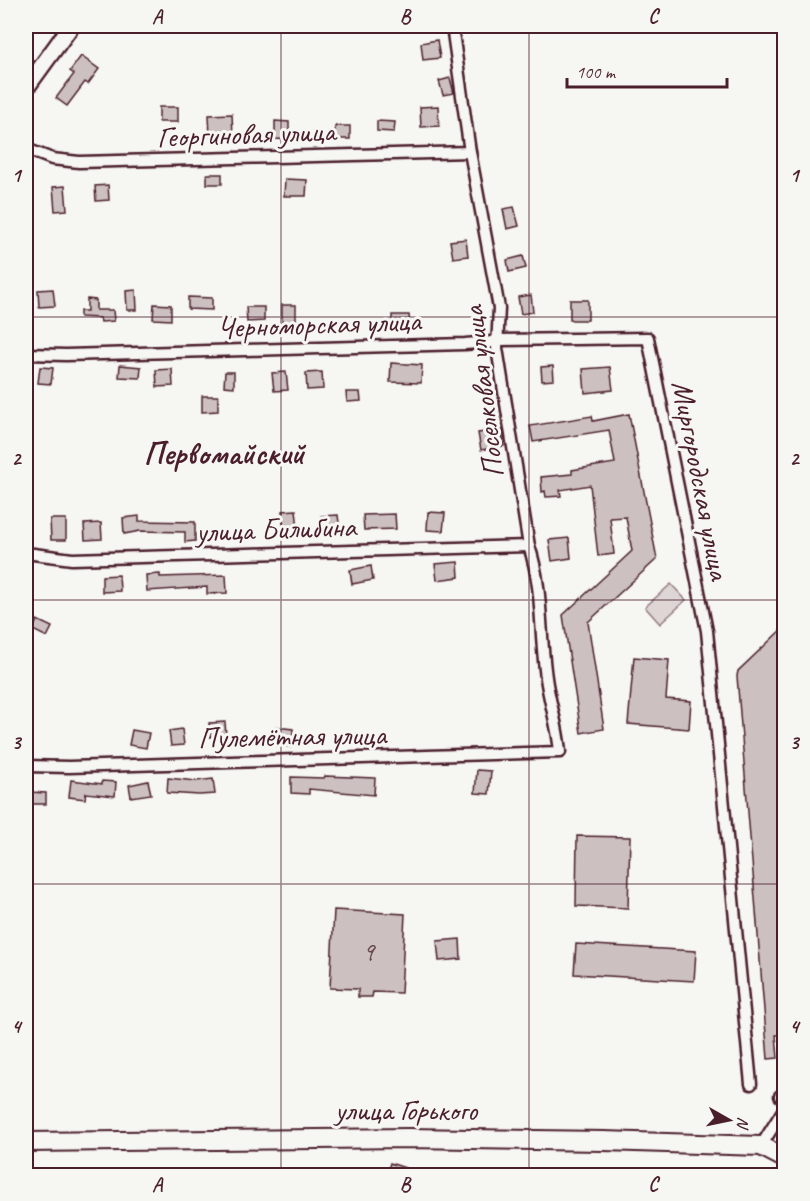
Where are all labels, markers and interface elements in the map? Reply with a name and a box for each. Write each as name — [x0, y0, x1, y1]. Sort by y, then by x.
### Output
text: A — [152, 4, 164, 29]
text: B — [400, 4, 412, 29]
text: C — [648, 4, 660, 29]
scale bar — [567, 51, 728, 89]
text: 100 m — [576, 61, 617, 83]
street label: Георгиновая улица — [156, 112, 339, 156]
text: 1 — [12, 163, 23, 188]
text: 1 — [790, 163, 801, 188]
street label: Черноморская улица — [217, 301, 423, 347]
street label: Поселковая улица — [453, 302, 512, 480]
street label: Миргородская улица — [663, 377, 739, 585]
district label: Первомайский — [144, 433, 307, 474]
text: 2 — [12, 446, 23, 471]
text: 2 — [790, 446, 801, 471]
street label: улица Билибина — [193, 507, 359, 551]
street label: Пулемётная улица — [198, 715, 388, 757]
text: 3 — [12, 730, 23, 755]
text: 3 — [790, 730, 801, 755]
house number: 9 — [362, 934, 376, 968]
text: 4 — [12, 1014, 24, 1039]
text: 4 — [790, 1014, 802, 1039]
north arrow — [699, 1090, 759, 1150]
street label: улица Горького — [333, 1091, 479, 1129]
text: N — [732, 1116, 753, 1132]
text: A — [152, 1172, 164, 1197]
text: B — [400, 1172, 412, 1197]
text: C — [648, 1172, 660, 1197]

